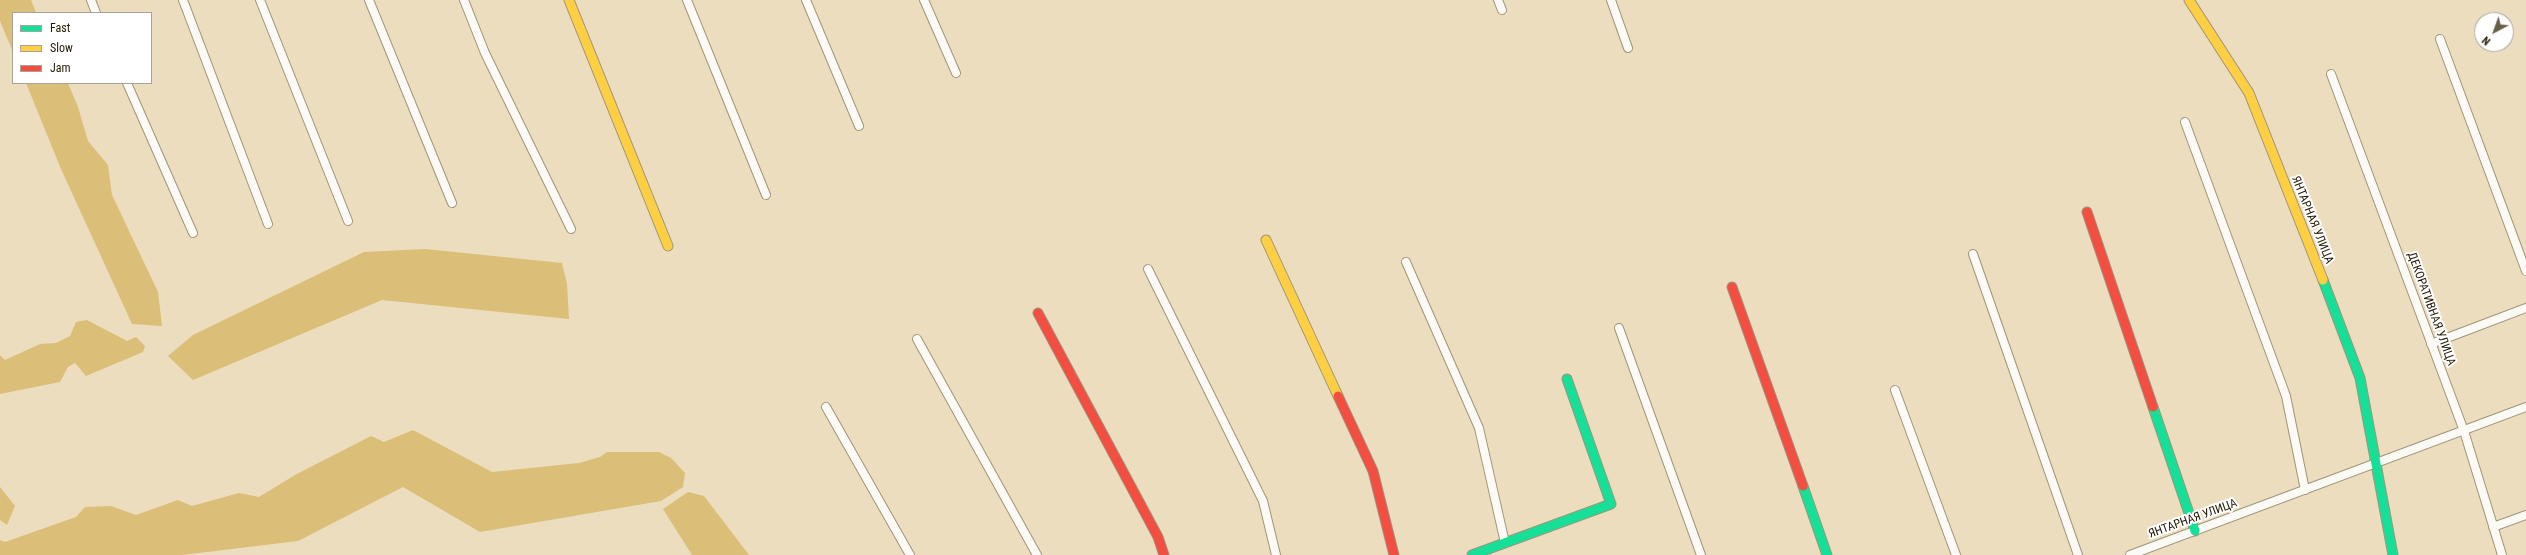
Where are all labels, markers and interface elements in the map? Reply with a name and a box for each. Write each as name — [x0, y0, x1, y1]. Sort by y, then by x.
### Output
legend — [12, 12, 152, 84]
north arrow — [2474, 12, 2514, 52]
text: Fast — [50, 21, 70, 35]
text: N — [2480, 34, 2493, 48]
text: Slow — [50, 41, 73, 55]
text: Jam — [50, 61, 71, 75]
street label: ЯНТАРНАЯ УЛИЦА — [2288, 174, 2336, 266]
street label: ДЕКОРАТИВНАЯ УЛИЦА — [2404, 250, 2458, 368]
street label: ЯНТАРНАЯ УЛИЦА — [2147, 496, 2239, 542]

